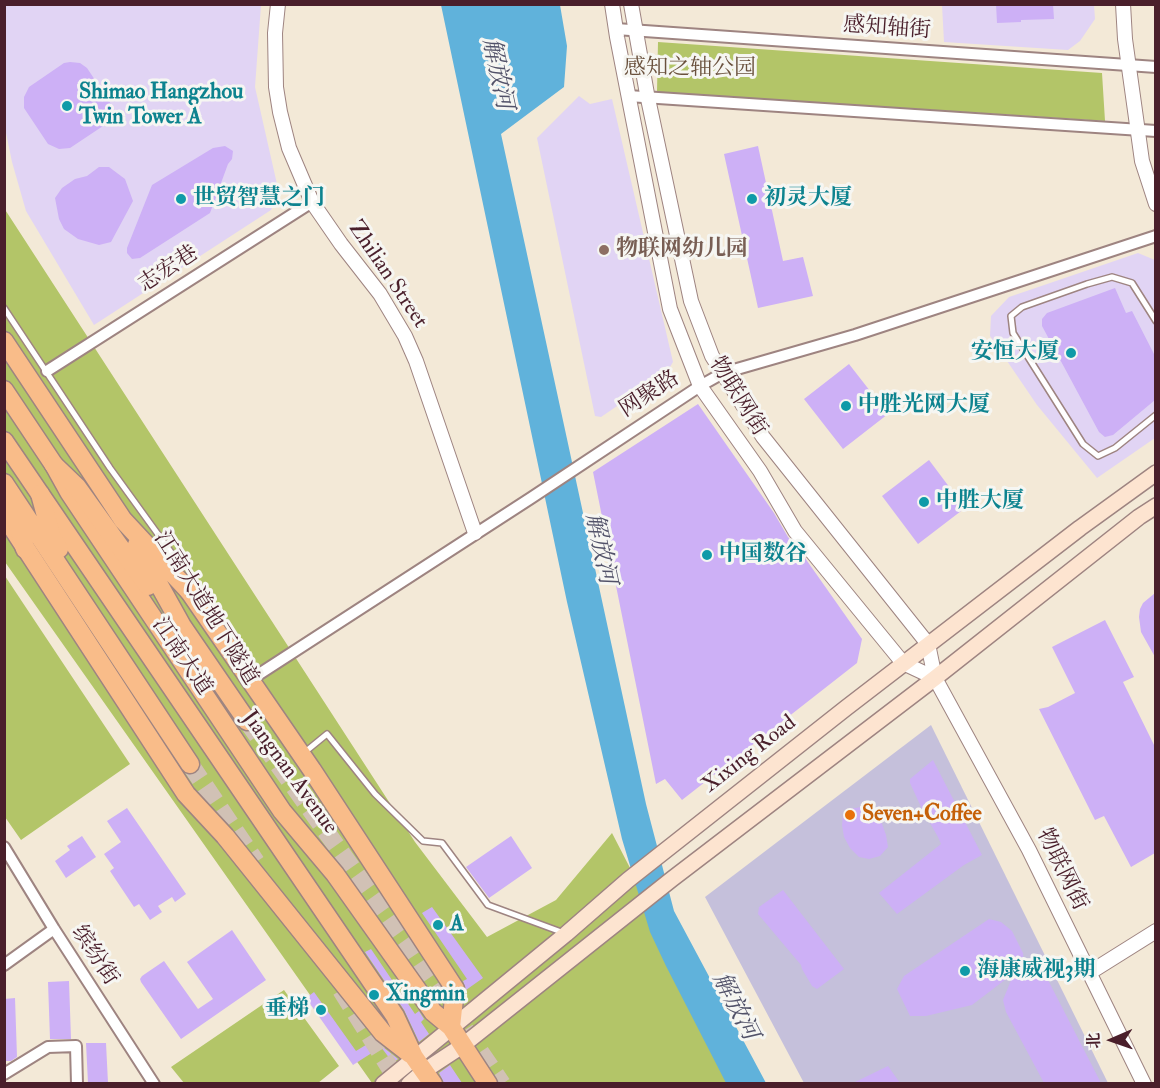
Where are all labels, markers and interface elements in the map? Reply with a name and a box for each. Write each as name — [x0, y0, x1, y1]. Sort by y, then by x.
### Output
street label: 感知轴街 — [842, 13, 932, 45]
water label: 解放河 — [474, 36, 518, 112]
park label: 感知之轴公园 — [624, 56, 756, 82]
place label: Shimao Hangzhou Twin Tower A — [79, 80, 243, 132]
marker: Shimao Hangzhou Twin Tower A — [60, 99, 74, 113]
place label: 世贸智慧之门 — [193, 186, 325, 212]
place label: 初灵大厦 — [764, 186, 852, 212]
marker: 世贸智慧之门 — [174, 192, 188, 206]
marker: 初灵大厦 — [745, 192, 759, 206]
street label: Zhilian Street — [342, 216, 432, 334]
place label: 物联网幼儿园 — [616, 237, 748, 263]
street label: 志宏巷 — [134, 241, 204, 299]
marker: 物联网幼儿园 — [597, 243, 611, 257]
place label: 安恒大厦 — [971, 340, 1059, 366]
marker: 安恒大厦 — [1064, 346, 1078, 360]
street label: 物联网街 — [702, 353, 772, 441]
street label: 网聚路 — [615, 366, 685, 424]
place label: 中胜光网大厦 — [858, 393, 990, 419]
marker: 中胜光网大厦 — [839, 399, 853, 413]
place label: 中胜大厦 — [936, 489, 1024, 515]
marker: 中胜大厦 — [917, 495, 931, 509]
water label: 解放河 — [577, 511, 621, 587]
street label: 江南大道地下隧道 — [147, 527, 263, 691]
place label: 中国数谷 — [719, 542, 807, 568]
marker: 中国数谷 — [700, 548, 714, 562]
street label: 江南大道 — [145, 613, 217, 701]
street label: Jiangnan Avenue — [235, 706, 343, 840]
street label: Xixing Road — [698, 710, 802, 800]
place label: Seven+Coffee — [862, 802, 982, 828]
marker: Seven+Coffee — [843, 808, 857, 822]
street label: 物联网街 — [1030, 825, 1092, 915]
place label: A — [450, 912, 464, 938]
marker: A — [431, 918, 445, 932]
street label: 缤纷街 — [65, 921, 123, 991]
place label: 海康威视3期 — [977, 958, 1095, 984]
marker: 海康威视3期 — [958, 964, 972, 978]
water label: 解放河 — [705, 968, 763, 1046]
place label: Xingmin — [386, 982, 465, 1008]
marker: Xingmin — [367, 988, 381, 1002]
place label: 垂梯 — [265, 997, 309, 1023]
marker: 垂梯 — [314, 1003, 328, 1017]
north arrow — [1082, 1010, 1142, 1070]
text: 北 — [1084, 1032, 1104, 1049]

